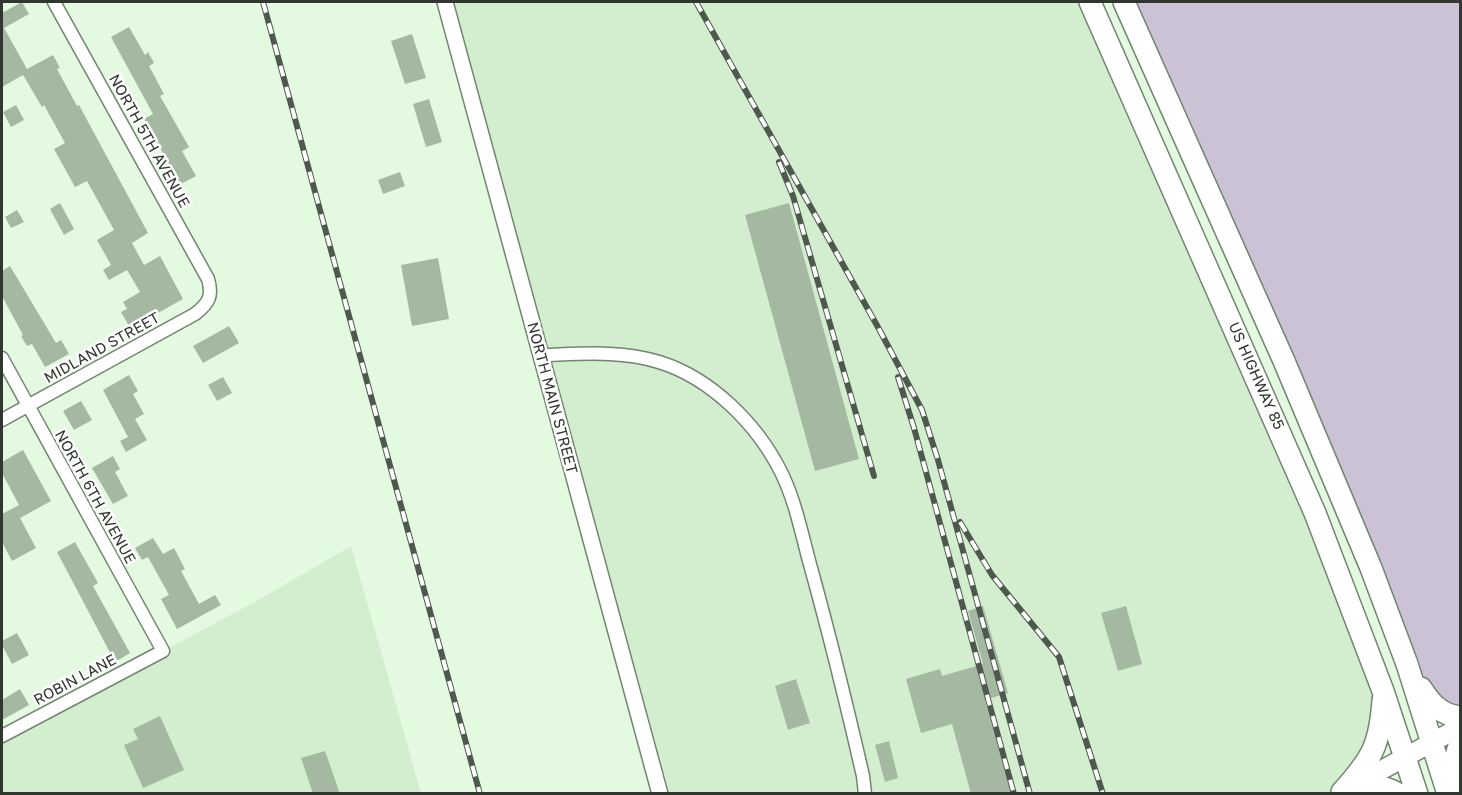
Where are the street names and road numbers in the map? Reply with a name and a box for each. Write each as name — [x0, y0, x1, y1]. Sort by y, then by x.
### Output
street label: NORTH 5TH AVENUE — [105, 71, 193, 211]
street label: MIDLAND STREET — [41, 309, 163, 387]
street label: NORTH MAIN STREET — [523, 320, 581, 476]
street label: US HIGHWAY 85 — [1224, 320, 1288, 432]
street label: NORTH 6TH AVENUE — [51, 427, 139, 567]
street label: ROBIN LANE — [31, 651, 119, 709]

